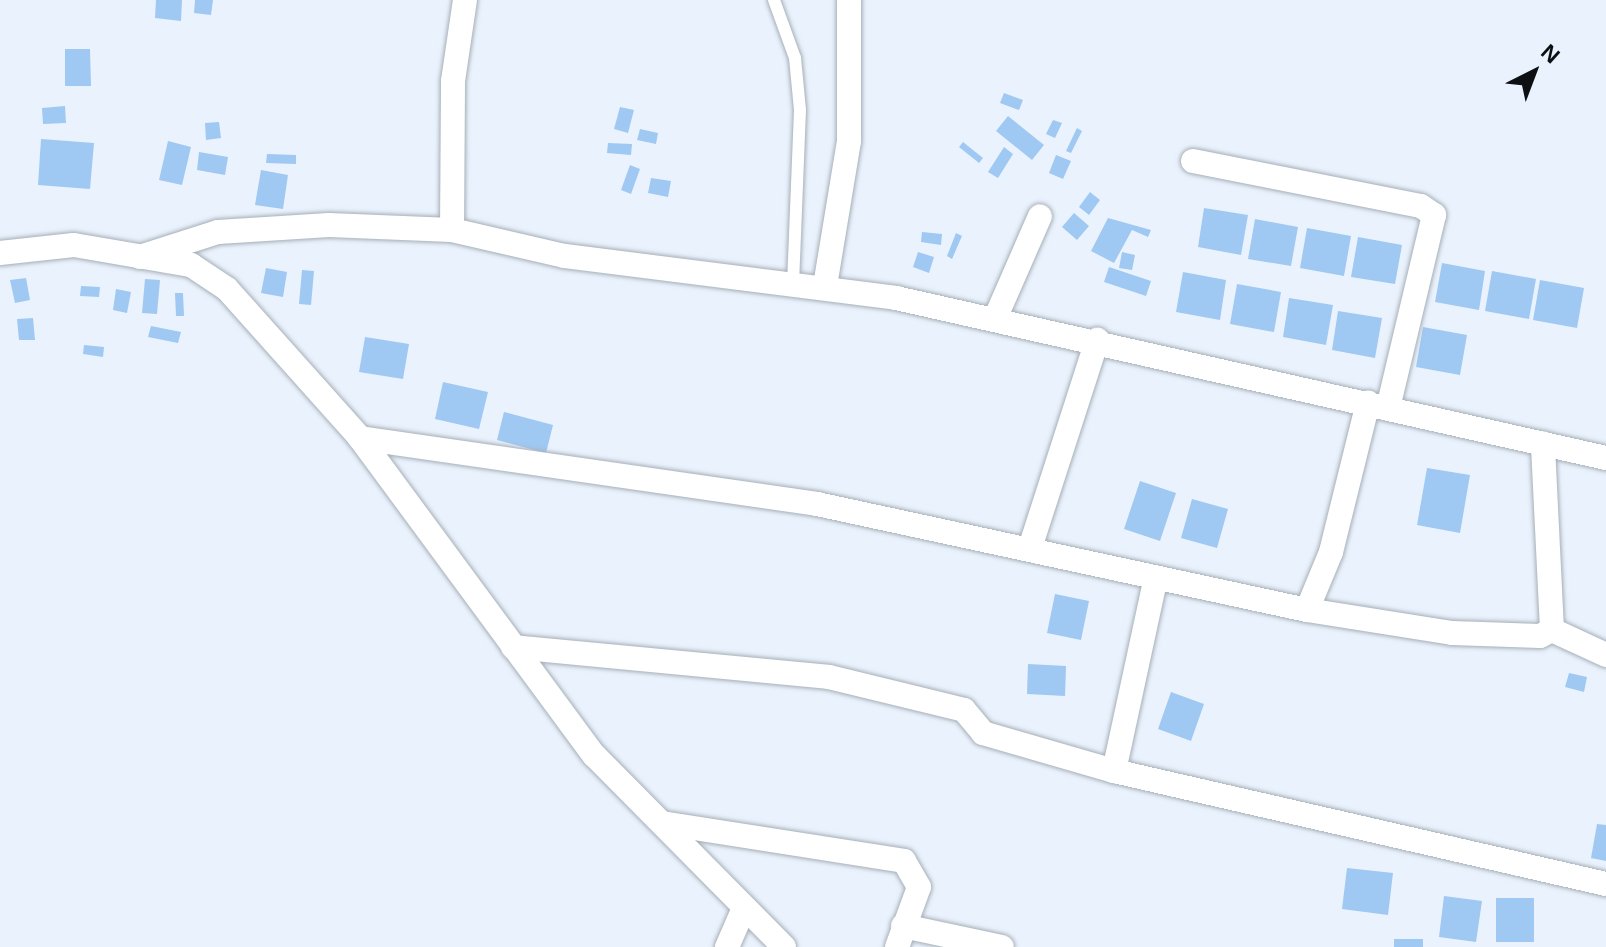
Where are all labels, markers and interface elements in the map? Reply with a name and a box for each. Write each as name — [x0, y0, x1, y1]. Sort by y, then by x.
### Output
north arrow — [1494, 32, 1574, 112]
text: N — [1536, 39, 1565, 68]

